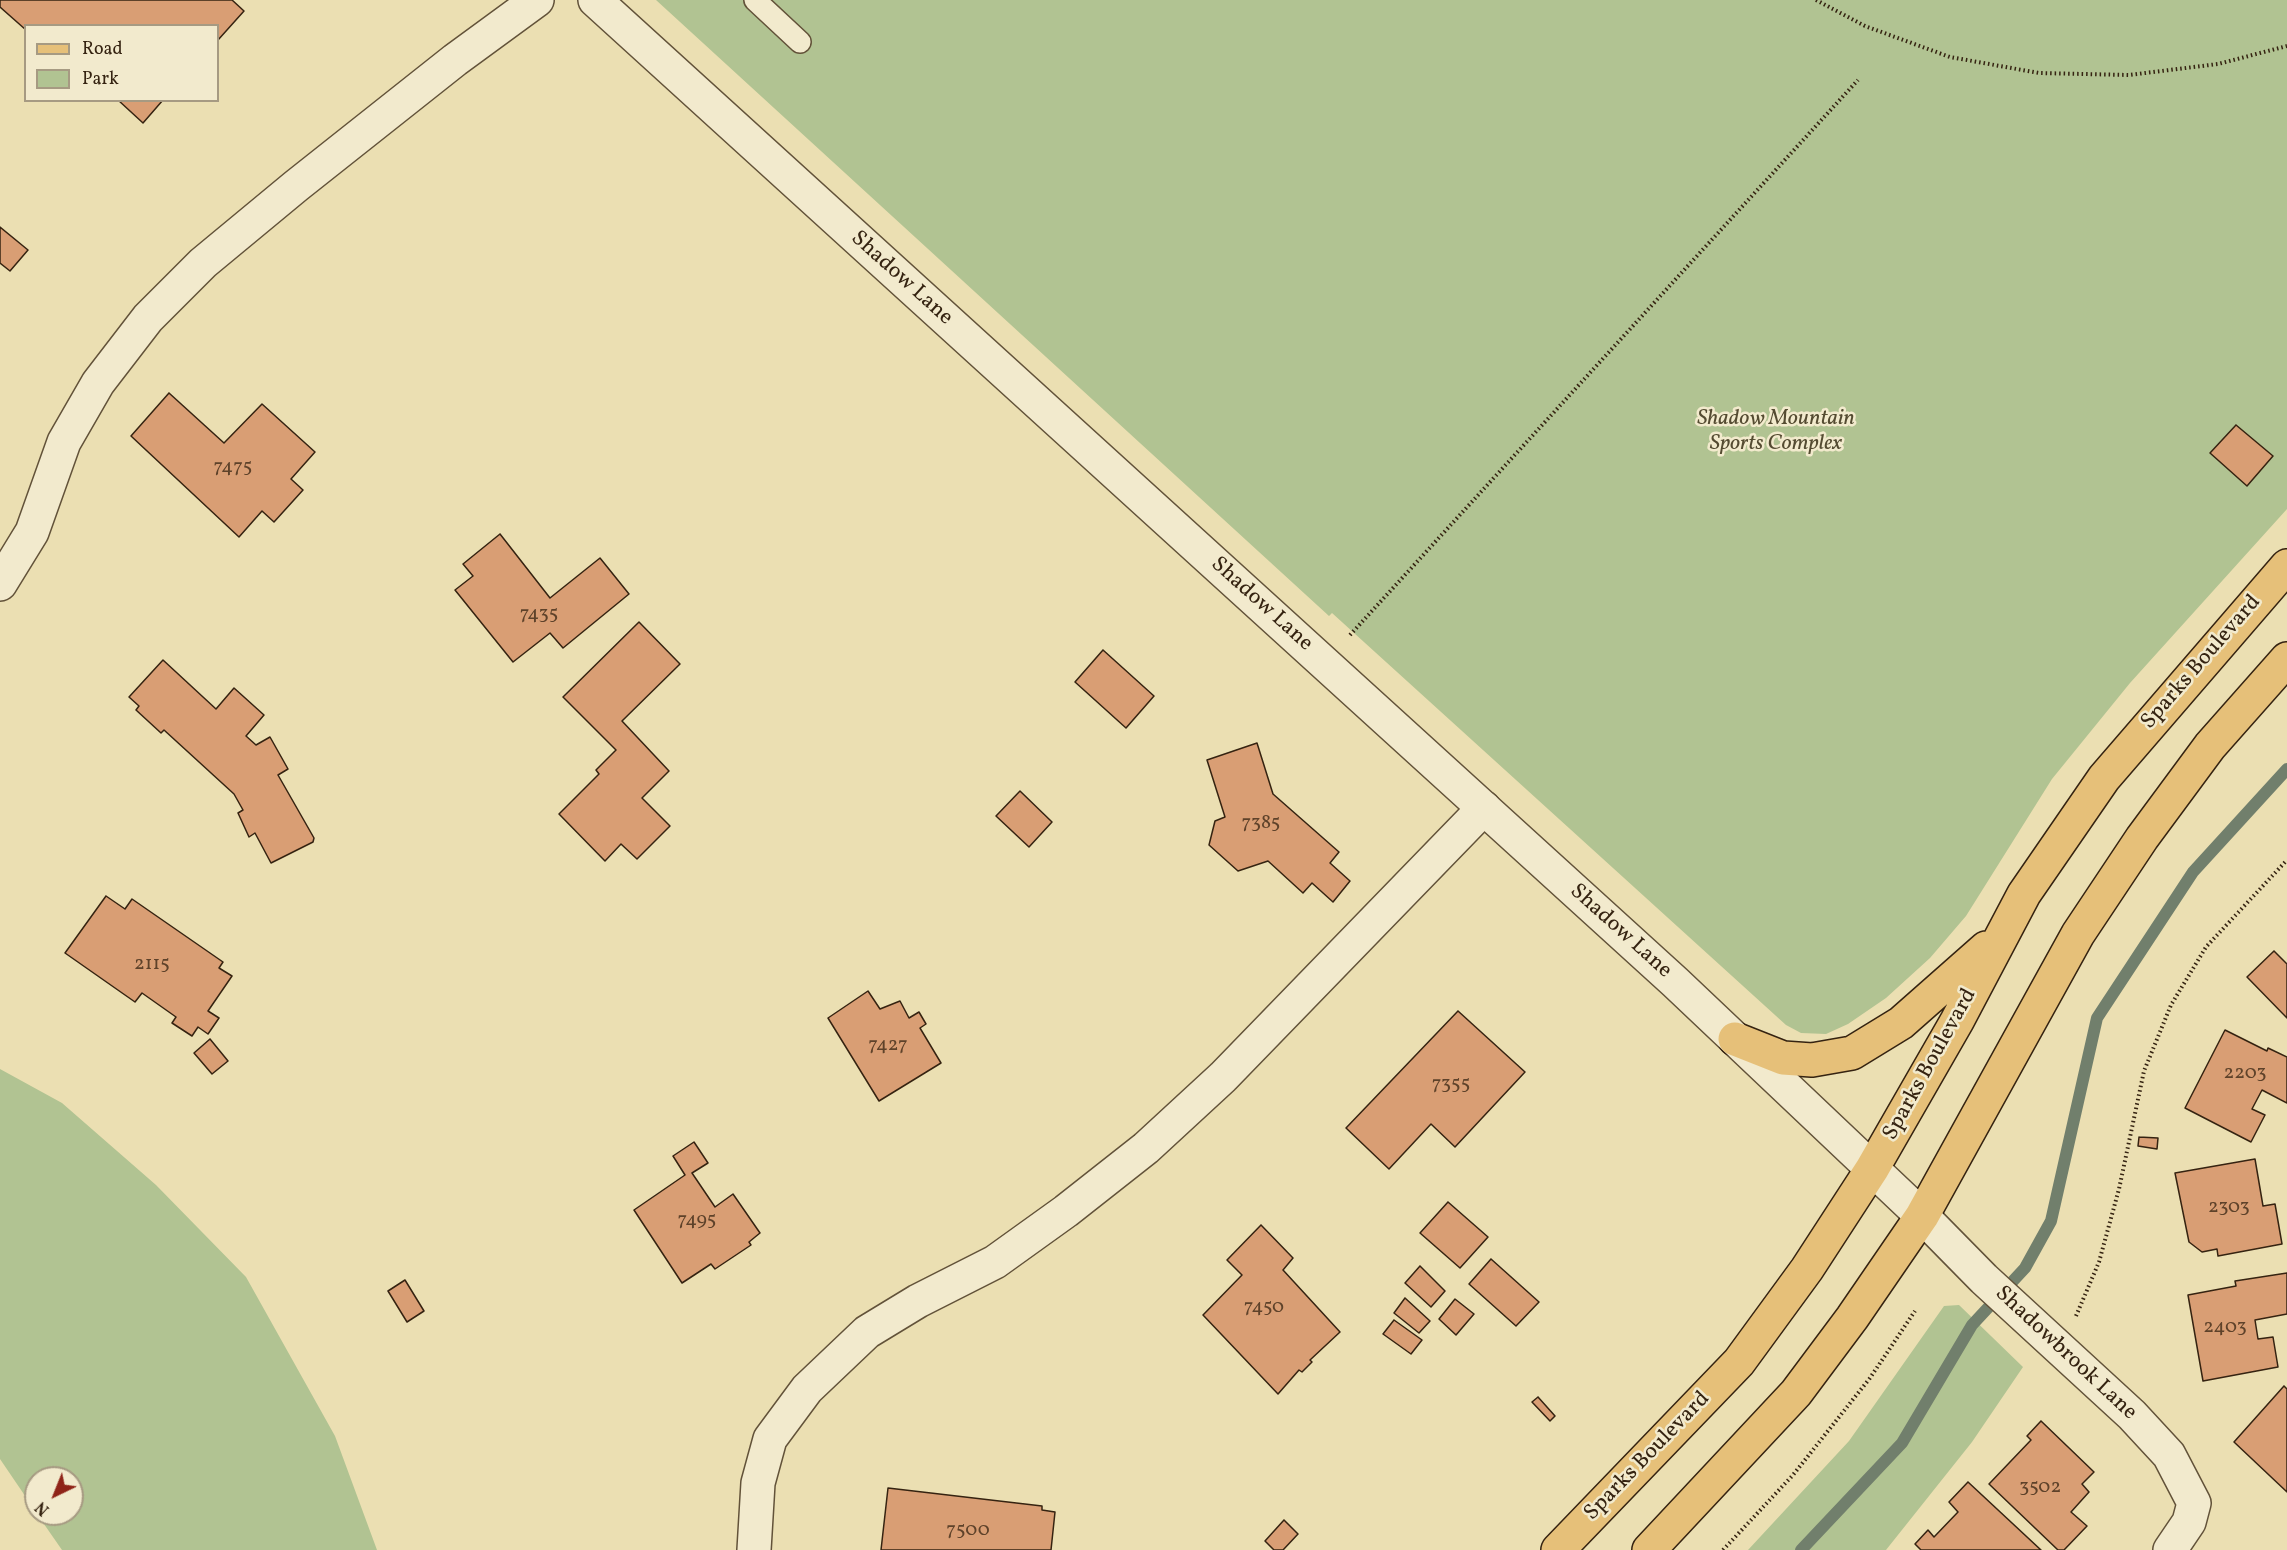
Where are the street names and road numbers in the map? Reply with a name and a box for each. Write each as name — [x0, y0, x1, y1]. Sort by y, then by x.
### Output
street label: Shadow Lane — [844, 226, 958, 332]
street label: Shadow Lane — [1204, 552, 1318, 658]
street label: Sparks Boulevard — [2136, 590, 2268, 736]
street label: Shadow Lane — [1563, 879, 1677, 985]
street label: Sparks Boulevard — [1878, 984, 1984, 1146]
street label: Shadowbrook Lane — [1988, 1281, 2142, 1427]
street label: Sparks Boulevard — [1580, 1387, 1716, 1527]

